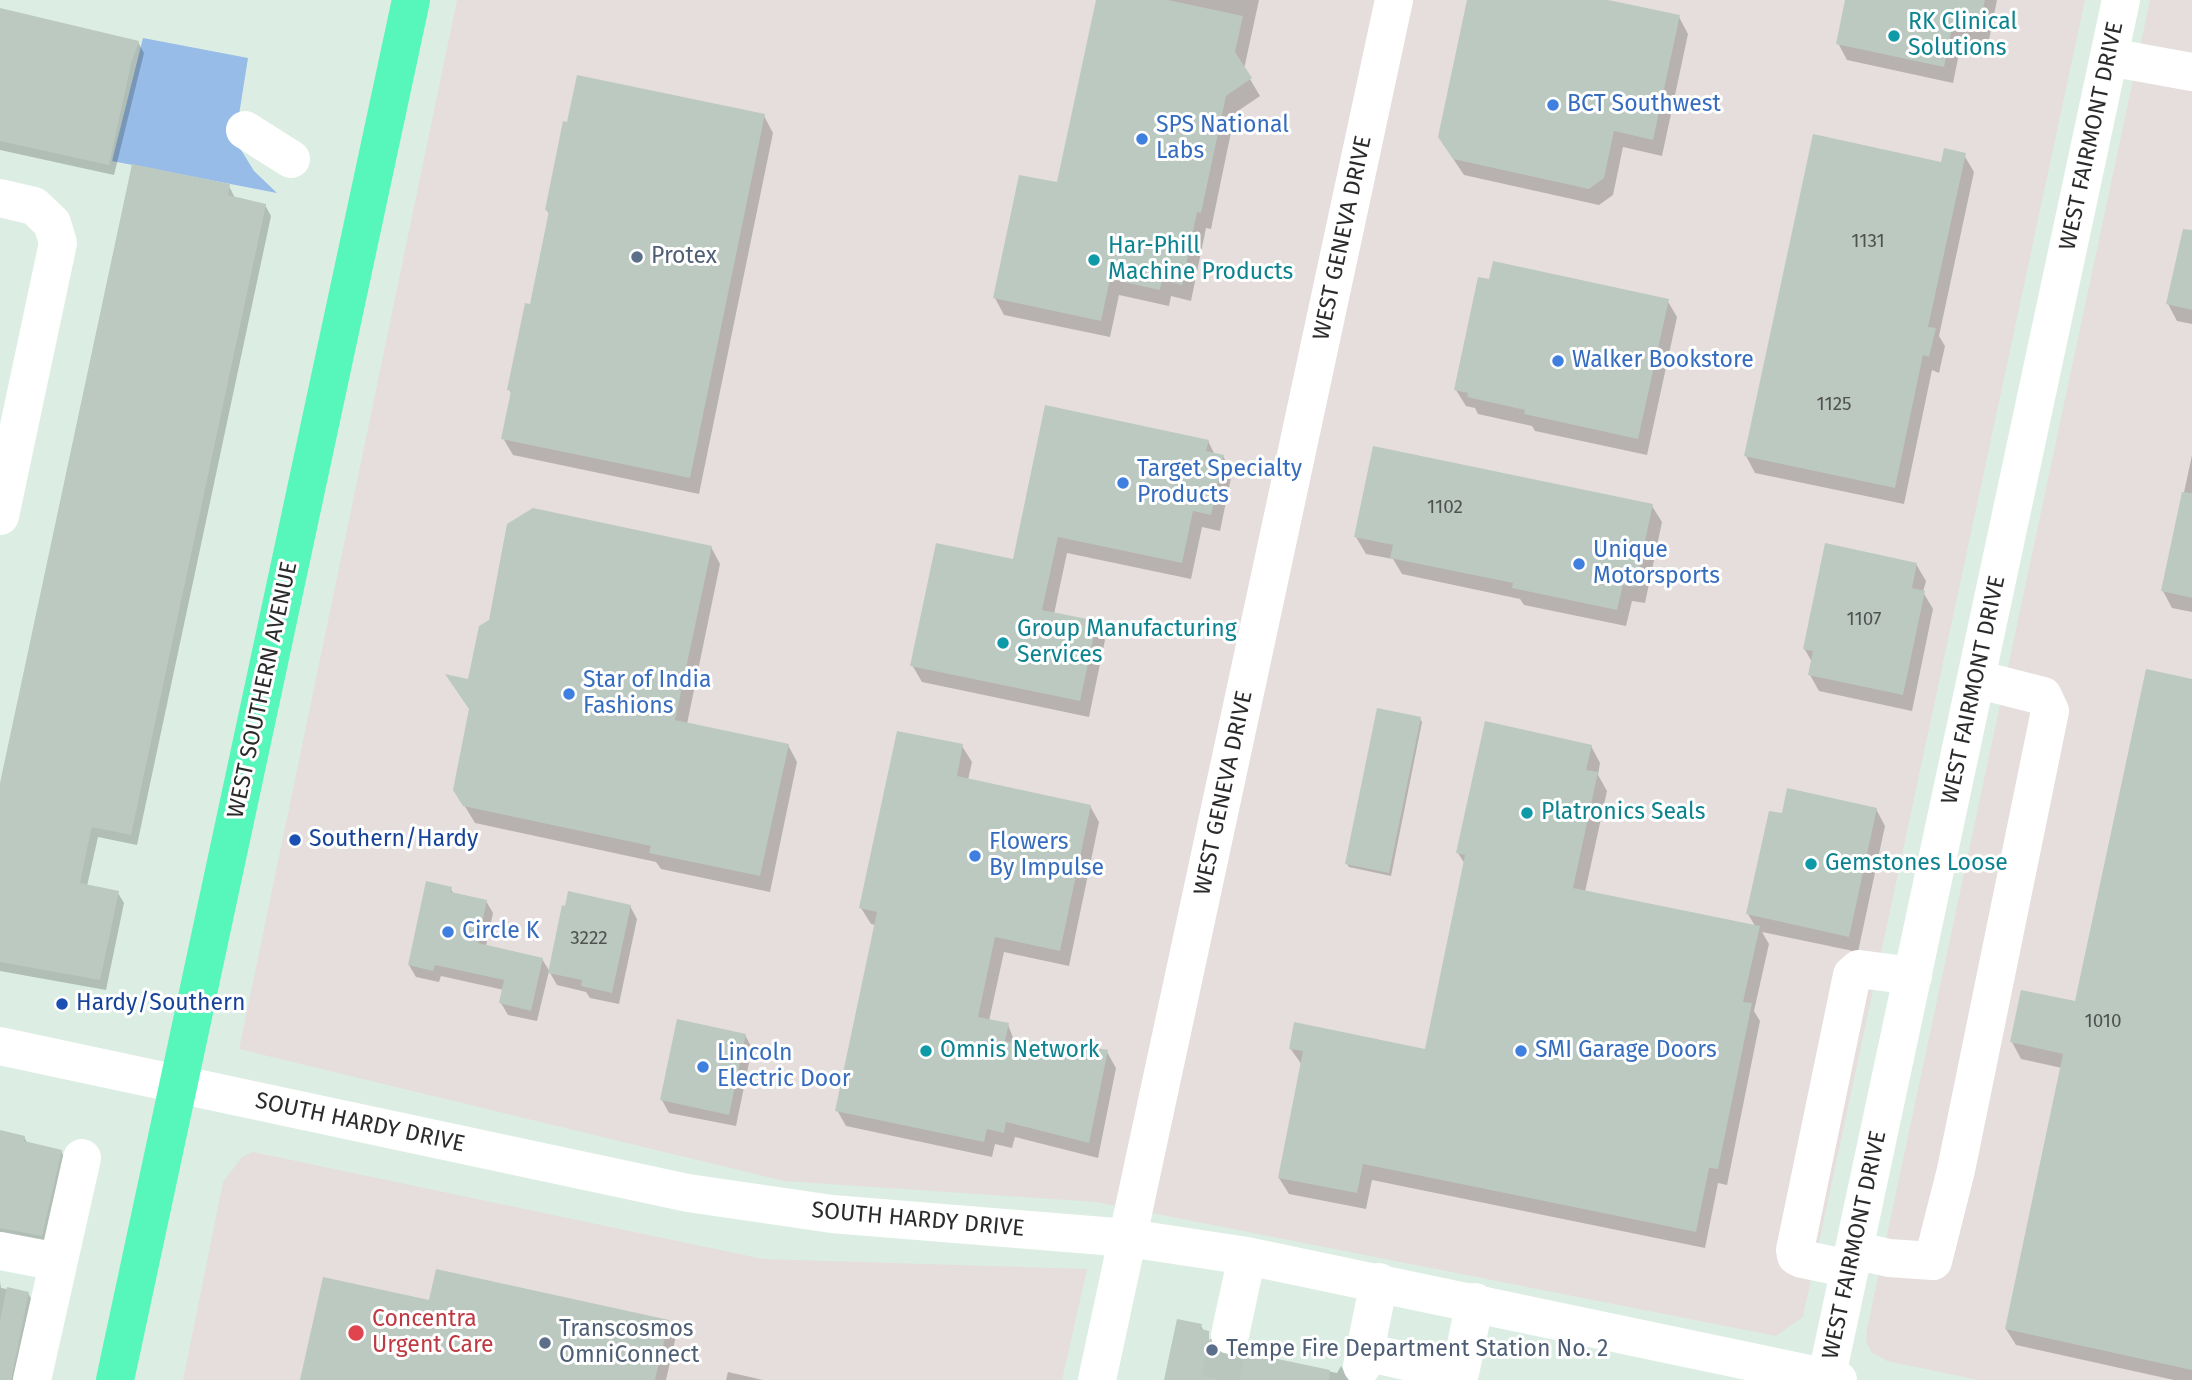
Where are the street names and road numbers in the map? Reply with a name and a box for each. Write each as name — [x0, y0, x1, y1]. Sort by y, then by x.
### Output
street label: WEST FAIRMONT DRIVE — [2054, 19, 2130, 253]
street label: WEST GENEVA DRIVE — [1308, 133, 1378, 343]
street label: WEST SOUTHERN AVENUE — [222, 559, 304, 821]
street label: WEST FAIRMONT DRIVE — [1936, 573, 2012, 807]
street label: WEST GENEVA DRIVE — [1189, 688, 1259, 898]
street label: SOUTH HARDY DRIVE — [253, 1087, 467, 1159]
street label: WEST FAIRMONT DRIVE — [1817, 1128, 1893, 1362]
street label: SOUTH HARDY DRIVE — [810, 1197, 1026, 1243]

